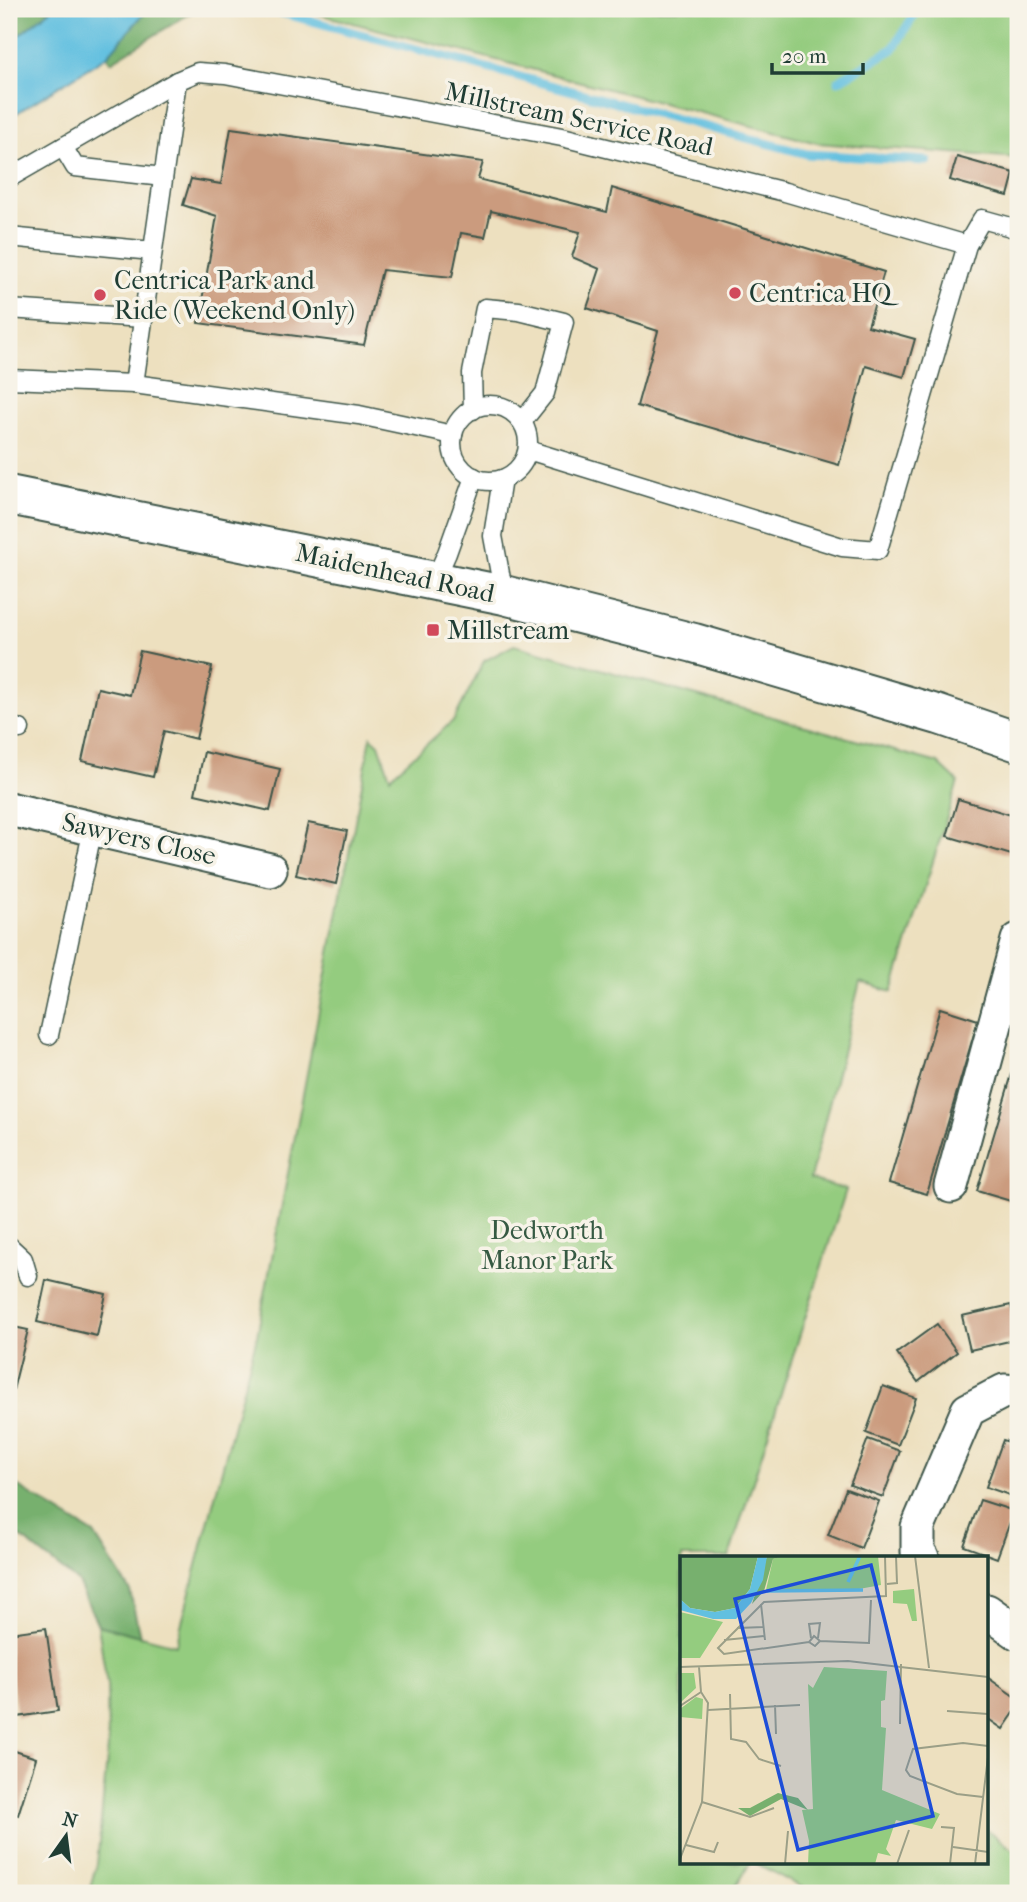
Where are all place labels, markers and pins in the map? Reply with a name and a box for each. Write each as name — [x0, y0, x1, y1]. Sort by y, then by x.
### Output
place label: Centrica Park and Ride (Weekend Only) — [114, 265, 355, 326]
place label: Centrica HQ — [749, 278, 899, 309]
marker: Centrica HQ — [727, 285, 743, 301]
marker: Centrica Park and Ride (Weekend Only) — [92, 287, 108, 303]
place label: Millstream — [447, 615, 570, 646]
marker: Millstream — [425, 622, 441, 638]

